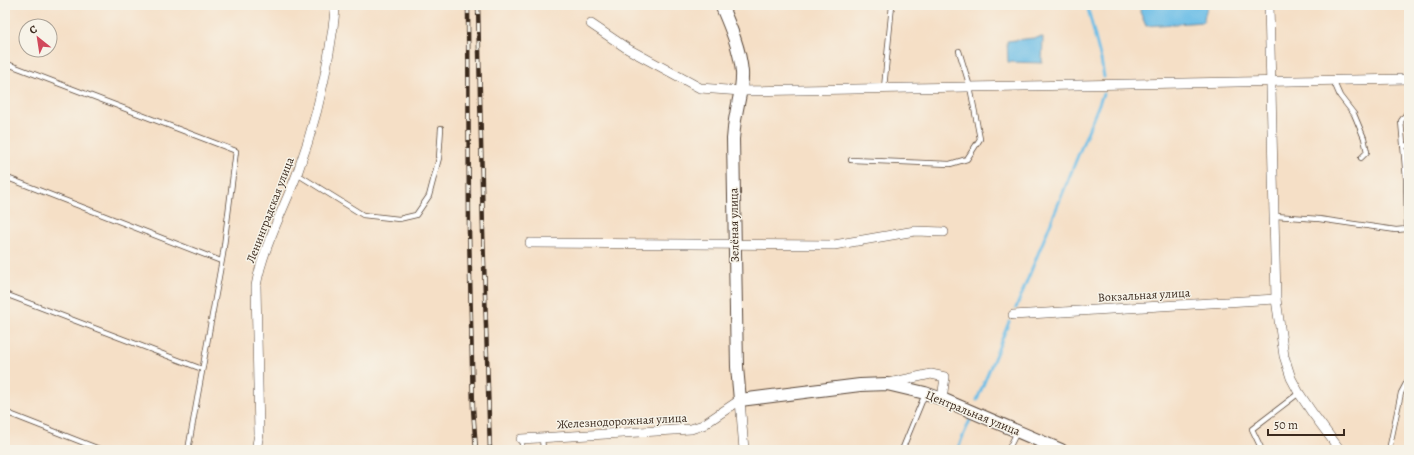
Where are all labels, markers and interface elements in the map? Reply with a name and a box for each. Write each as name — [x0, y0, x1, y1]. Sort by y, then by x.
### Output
north arrow — [18, 18, 58, 58]
text: С — [27, 21, 40, 38]
street label: Ленинградская улица — [242, 154, 298, 265]
street label: Зелёная улица — [725, 187, 743, 262]
street label: Вокзальная улица — [1097, 285, 1191, 305]
street label: Центральная улица — [923, 387, 1023, 439]
street label: Железнодорожная улица — [557, 410, 688, 432]
scale bar — [1268, 411, 1344, 437]
text: 50 m — [1274, 417, 1298, 433]

